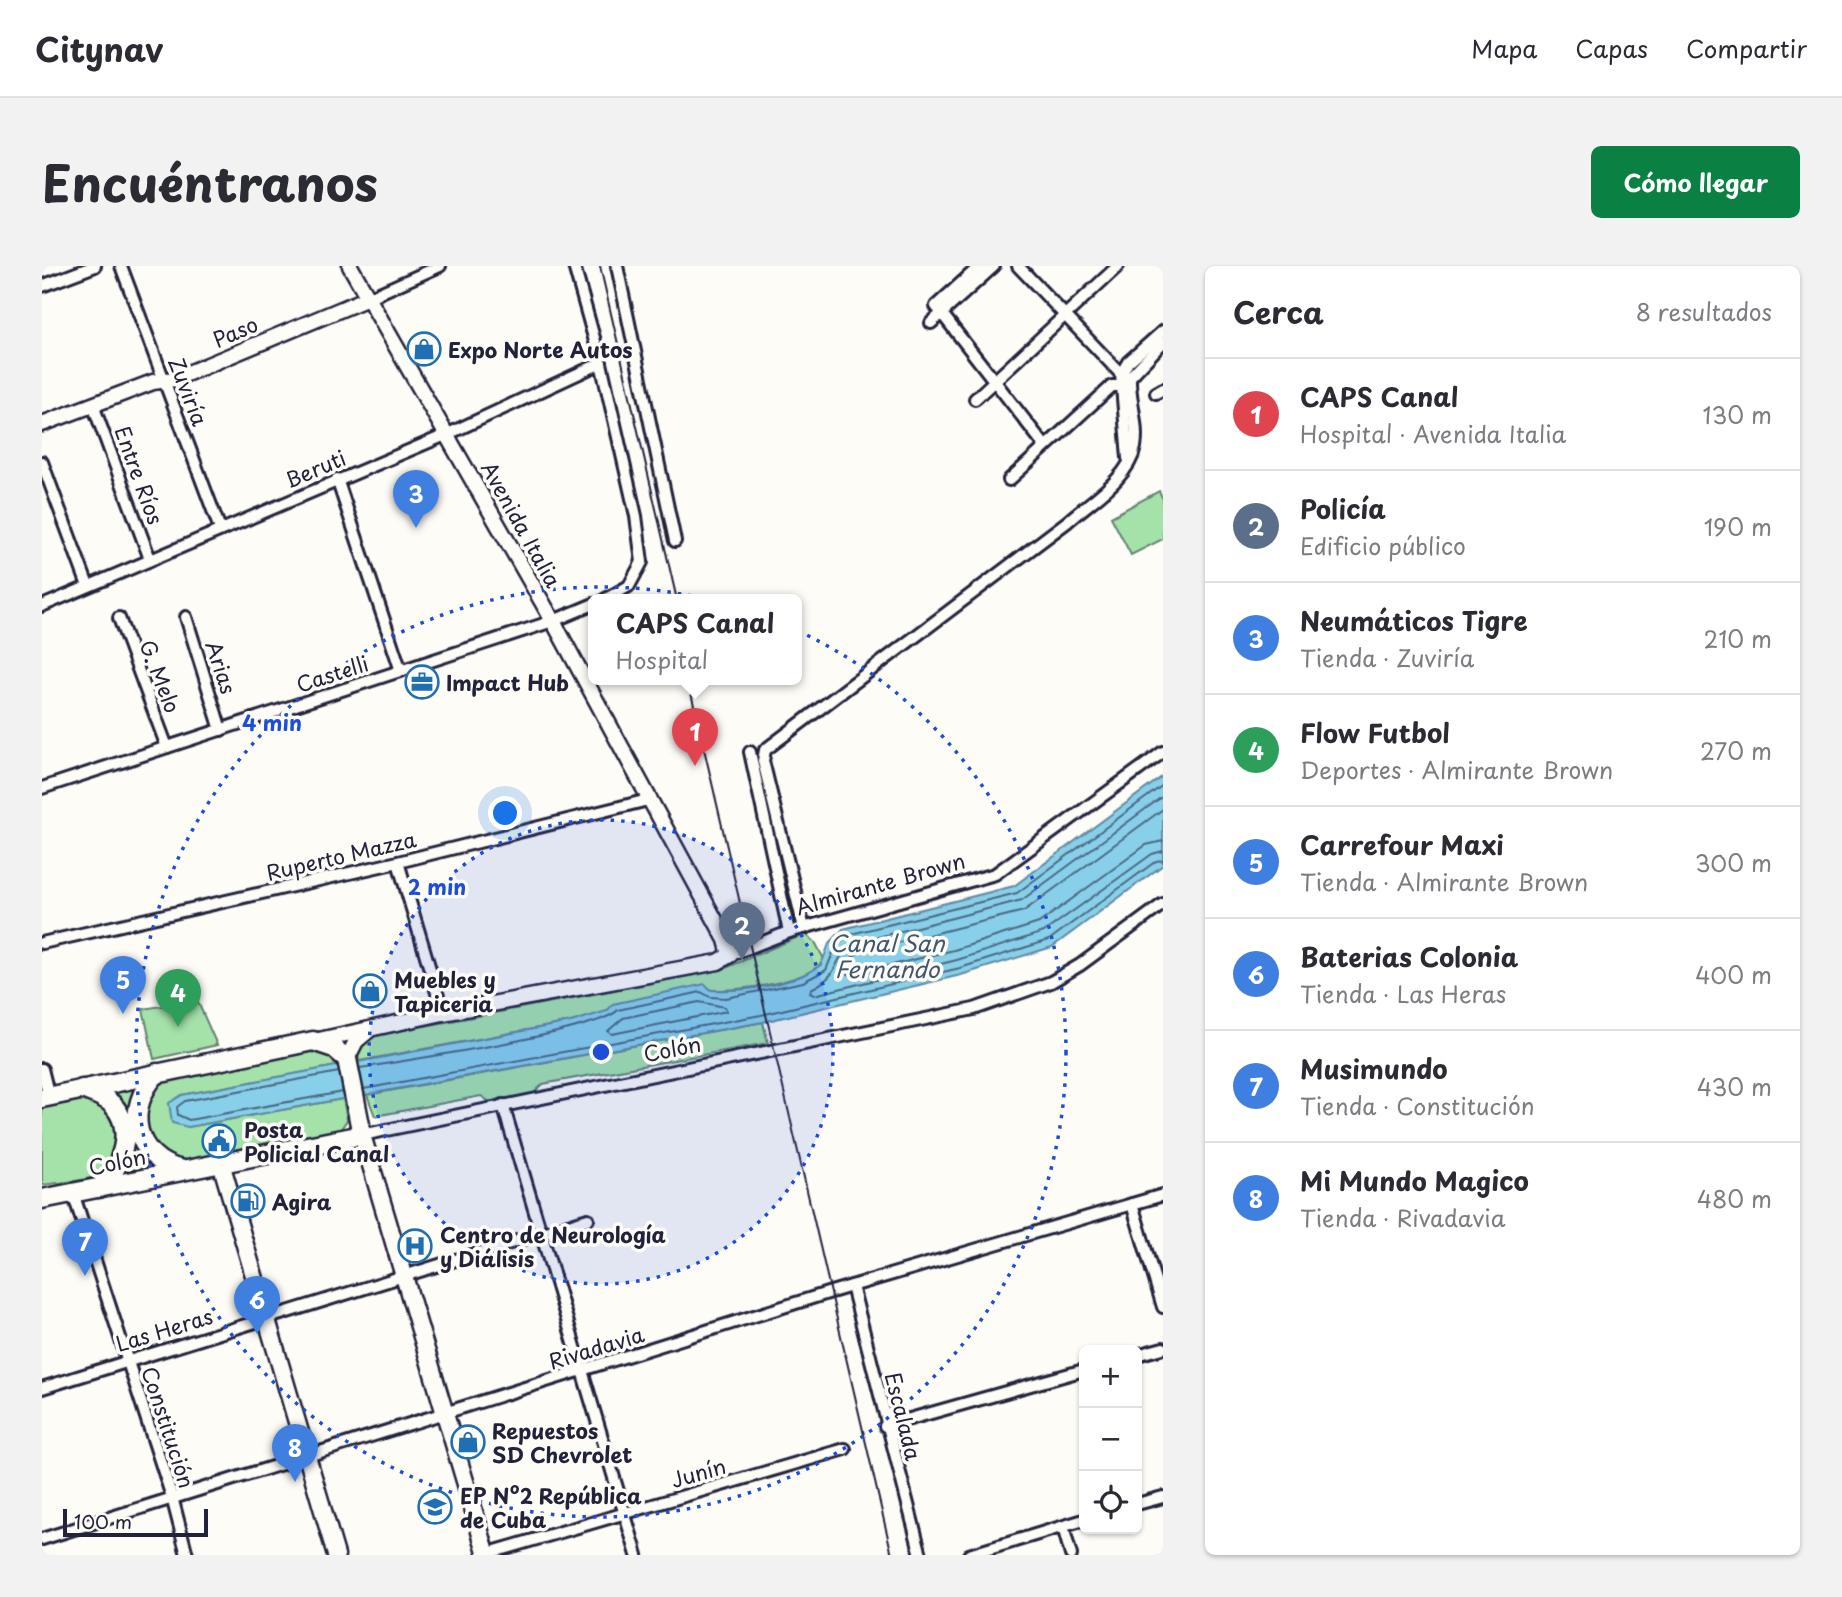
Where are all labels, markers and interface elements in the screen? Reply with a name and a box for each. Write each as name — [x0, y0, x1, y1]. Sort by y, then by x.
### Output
text: Citynav — [35, 23, 163, 73]
text: Mapa — [1471, 30, 1537, 66]
text: Capas — [1575, 30, 1648, 66]
text: Compartir — [1686, 30, 1807, 66]
text: Encuéntranos — [42, 145, 378, 219]
button: Cómo llegar — [1591, 146, 1800, 218]
text: Cerca — [1233, 289, 1324, 334]
text: 8 resultados — [1636, 294, 1772, 329]
street label: Paso — [208, 307, 262, 355]
shop icon: Expo Norte Autos — [405, 330, 443, 368]
place label: Expo Norte Autos — [448, 333, 633, 365]
street label: Zuviría — [161, 352, 217, 431]
text: CAPS Canal — [1300, 377, 1458, 416]
text: 1 — [1251, 397, 1262, 432]
text: 130 m — [1702, 397, 1772, 432]
text: Hospital · Avenida Italia — [1300, 416, 1566, 451]
street label: Entre Ríos — [107, 421, 173, 529]
street label: Beruti — [280, 441, 350, 495]
street label: Avenida Italia — [474, 455, 570, 593]
pin: 3 — [393, 470, 439, 528]
text: Policía — [1300, 489, 1386, 528]
text: 2 — [1248, 509, 1264, 544]
text: 190 m — [1704, 509, 1772, 544]
text: Edificio público — [1300, 528, 1466, 563]
popup — [588, 594, 802, 685]
text: Neumáticos Tigre — [1300, 601, 1528, 640]
text: CAPS Canal — [616, 603, 774, 642]
text: 3 — [1248, 621, 1264, 656]
text: 210 m — [1704, 621, 1772, 656]
street label: G. Melo — [132, 635, 190, 717]
street label: Arias — [198, 636, 246, 698]
text: Tienda · Zuviría — [1300, 640, 1474, 675]
text: Hospital — [616, 642, 708, 677]
street label: Castelli — [292, 646, 372, 700]
office icon: Impact Hub — [403, 663, 441, 701]
place label: Impact Hub — [446, 666, 569, 698]
text: 4 min — [242, 706, 302, 738]
pin: 1 — [672, 708, 718, 766]
text: Flow Futbol — [1300, 713, 1450, 752]
text: 4 — [1248, 733, 1264, 768]
text: 270 m — [1700, 733, 1772, 768]
text: Deportes · Almirante Brown — [1300, 752, 1613, 787]
your location — [488, 796, 522, 830]
street label: Ruperto Mazza — [263, 822, 419, 888]
text: Carrefour Maxi — [1300, 825, 1504, 864]
street label: Almirante Brown — [792, 844, 968, 922]
text: 5 — [1249, 845, 1263, 880]
text: 300 m — [1695, 845, 1772, 880]
text: Tienda · Almirante Brown — [1300, 864, 1588, 899]
text: 2 min — [408, 870, 466, 902]
pin: 2 — [719, 902, 765, 960]
water label: Canal San Fernando — [829, 925, 946, 986]
text: Baterias Colonia — [1300, 937, 1519, 976]
pin: 5 — [100, 956, 146, 1014]
text: 6 — [1248, 957, 1264, 992]
text: 400 m — [1695, 957, 1772, 992]
place label: Muebles y Tapiceria — [394, 963, 496, 1019]
pin: 4 — [155, 969, 201, 1027]
shop icon: Muebles y Tapiceria — [351, 972, 389, 1010]
text: Tienda · Las Heras — [1300, 976, 1506, 1011]
street label: Colón — [641, 1027, 703, 1069]
centre of rings — [589, 1040, 613, 1064]
text: Musimundo — [1300, 1049, 1448, 1088]
text: 7 — [1249, 1069, 1263, 1104]
text: 430 m — [1697, 1069, 1772, 1104]
text: Tienda · Constitución — [1300, 1088, 1535, 1123]
place label: Posta Policial Canal — [244, 1113, 389, 1169]
public building icon: Posta Policial Canal — [200, 1122, 238, 1160]
street label: Colón — [85, 1139, 149, 1183]
text: Mi Mundo Magico — [1300, 1161, 1529, 1200]
text: 8 — [1249, 1181, 1263, 1216]
text: 480 m — [1697, 1181, 1772, 1216]
fuel station icon: Agira — [229, 1182, 267, 1220]
place label: Agira — [272, 1185, 332, 1217]
text: Tienda · Rivadavia — [1300, 1200, 1505, 1235]
pin: 7 — [62, 1218, 108, 1276]
place label: Centro de Neurología y Diálisis — [440, 1218, 666, 1274]
hospital icon: Centro de Neurología y Diálisis — [396, 1227, 434, 1265]
pin: 6 — [234, 1276, 280, 1334]
street label: Las Heras — [111, 1299, 217, 1359]
street label: Rivadavia — [544, 1317, 649, 1377]
map controls — [1079, 1345, 1142, 1534]
button: + — [1079, 1345, 1142, 1408]
street label: Constitución — [134, 1362, 204, 1492]
street label: Escalada — [878, 1369, 931, 1464]
button: − — [1079, 1408, 1142, 1471]
place label: Repuestos SD Chevrolet — [492, 1414, 632, 1470]
shop icon: Repuestos SD Chevrolet — [449, 1423, 487, 1461]
pin: 8 — [272, 1424, 318, 1482]
street label: Junín — [667, 1449, 729, 1495]
button: locate — [1079, 1471, 1142, 1534]
place label: EP Nº2 República de Cuba — [460, 1479, 642, 1535]
school or university icon: EP Nº2 República de Cuba — [416, 1488, 454, 1526]
scale bar — [63, 1506, 208, 1538]
text: 100 m — [74, 1507, 132, 1535]

